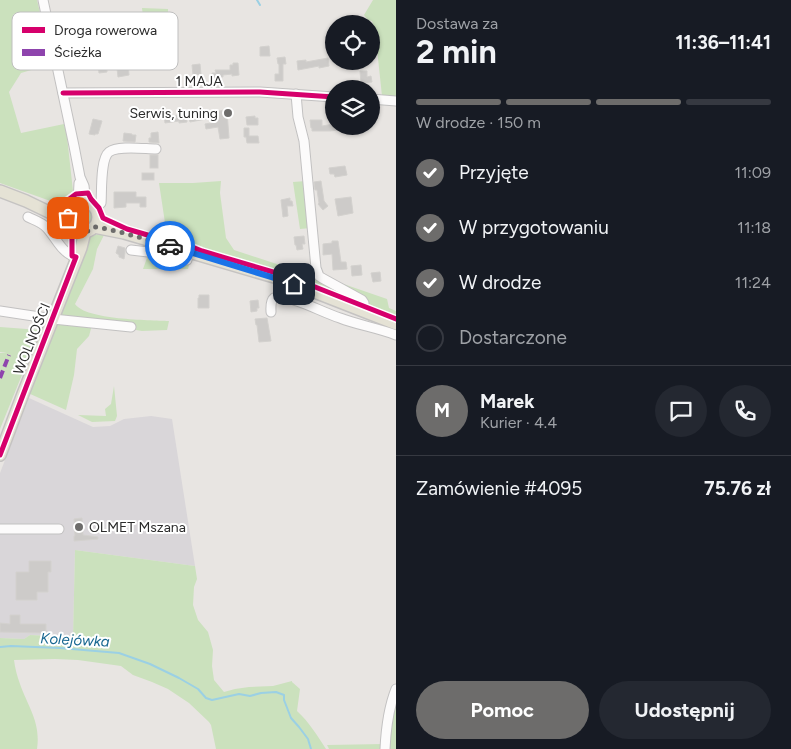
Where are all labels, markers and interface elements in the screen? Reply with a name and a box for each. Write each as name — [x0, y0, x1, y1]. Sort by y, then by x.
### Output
legend — [12, 12, 178, 70]
text: Dostawa za — [416, 14, 498, 33]
map controls — [325, 15, 380, 135]
button: locate — [325, 15, 380, 70]
text: Droga rowerowa — [54, 22, 157, 39]
text: 11:36–11:41 — [675, 31, 771, 54]
text: 2 min — [416, 33, 497, 71]
text: Ścieżka — [54, 44, 102, 61]
street label: 1 MAJA — [175, 73, 223, 90]
button: layers — [325, 80, 380, 135]
place label: Serwis, tuning — [129, 105, 218, 122]
marker: Serwis, tuning — [222, 107, 234, 119]
text: W drodze · 150 m — [416, 113, 541, 132]
icon: check — [416, 159, 444, 187]
text: Przyjęte — [459, 161, 529, 184]
text: 11:09 — [734, 163, 771, 182]
pin — [47, 197, 89, 239]
icon: bag — [54, 204, 82, 232]
icon: check — [416, 214, 444, 242]
text: W przygotowaniu — [459, 216, 609, 239]
text: 11:18 — [737, 218, 771, 237]
courier — [145, 221, 195, 271]
icon: car — [156, 232, 184, 260]
pin — [273, 263, 315, 305]
icon: check — [416, 269, 444, 297]
icon: home — [280, 270, 308, 298]
text: W drodze — [459, 271, 541, 294]
text: 11:24 — [735, 273, 771, 292]
street label: WOLNOŚCI — [10, 301, 54, 377]
text: Dostarczone — [459, 326, 567, 349]
button: chat — [655, 385, 707, 437]
button: phone — [719, 385, 771, 437]
text: Marek — [480, 390, 534, 413]
text: M — [434, 399, 450, 422]
text: Kurier · 4.4 — [480, 413, 557, 432]
text: Zamówienie #4095 — [416, 477, 582, 500]
text: 75.76 zł — [704, 477, 771, 500]
place label: OLMET Mszana — [89, 519, 186, 536]
marker: OLMET Mszana — [73, 521, 85, 533]
water label: Kolejówka — [40, 629, 110, 651]
button: Pomoc — [416, 681, 589, 739]
button: Udostępnij — [599, 681, 771, 739]

